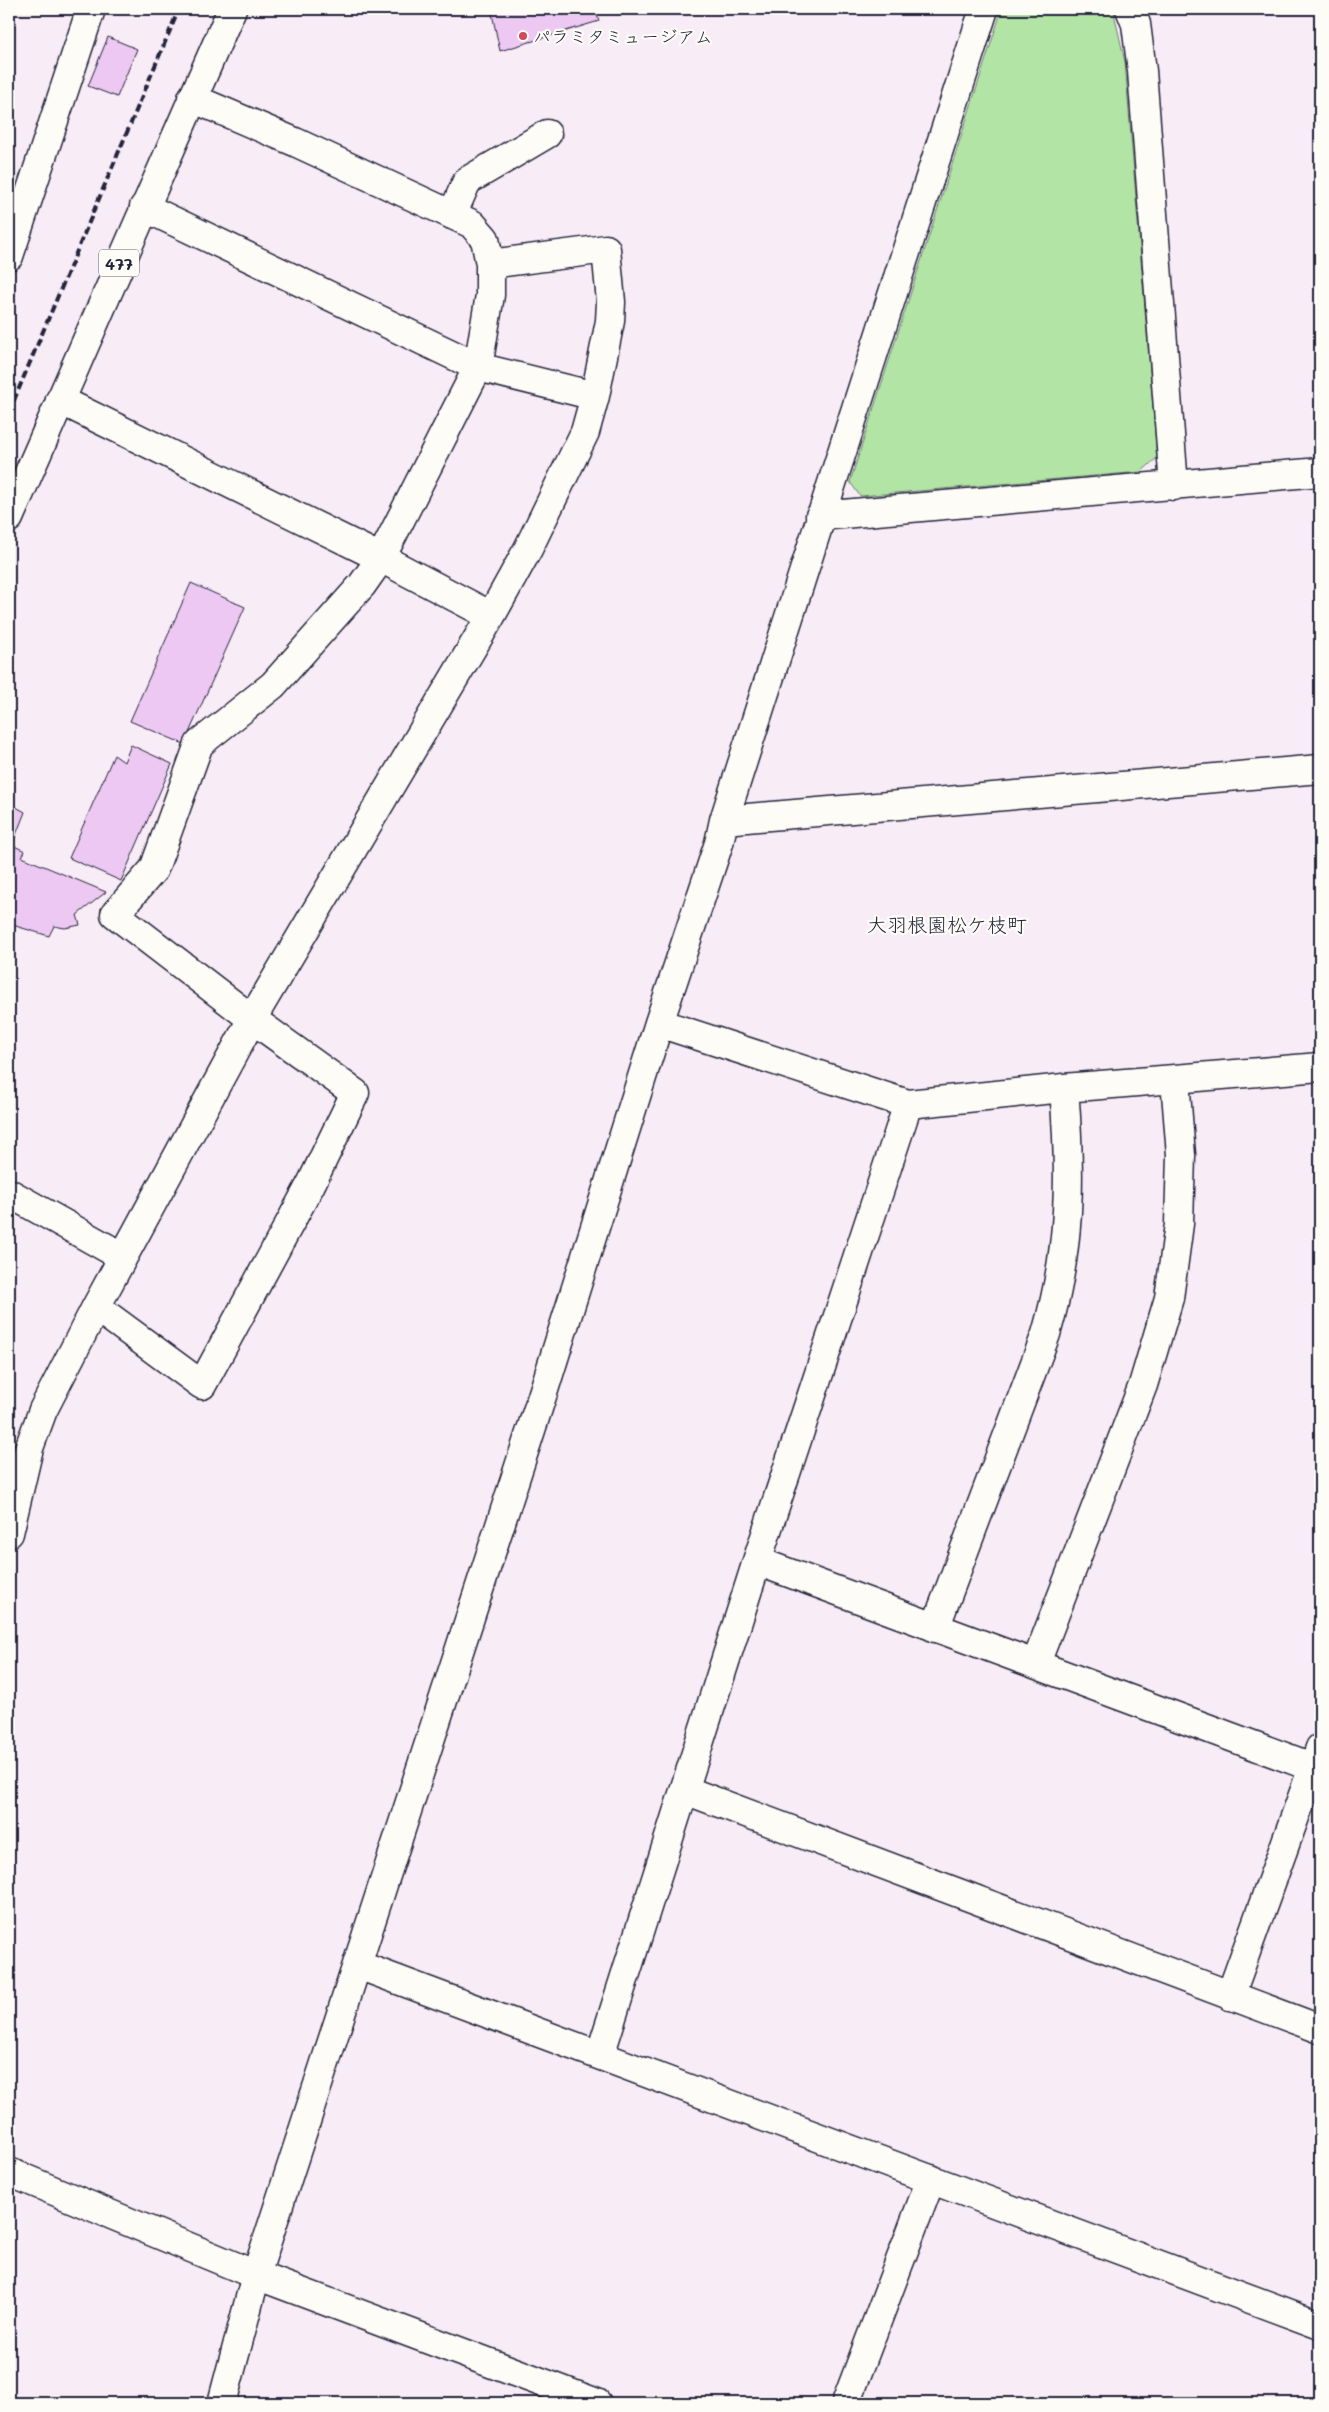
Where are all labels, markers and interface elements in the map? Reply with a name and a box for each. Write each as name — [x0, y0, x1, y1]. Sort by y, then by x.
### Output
place label: パラミタミュージアム — [533, 24, 713, 48]
marker: パラミタミュージアム — [517, 30, 529, 42]
road number: 477 — [99, 250, 139, 276]
district label: 大羽根園松ケ枝町 — [867, 911, 1027, 937]

